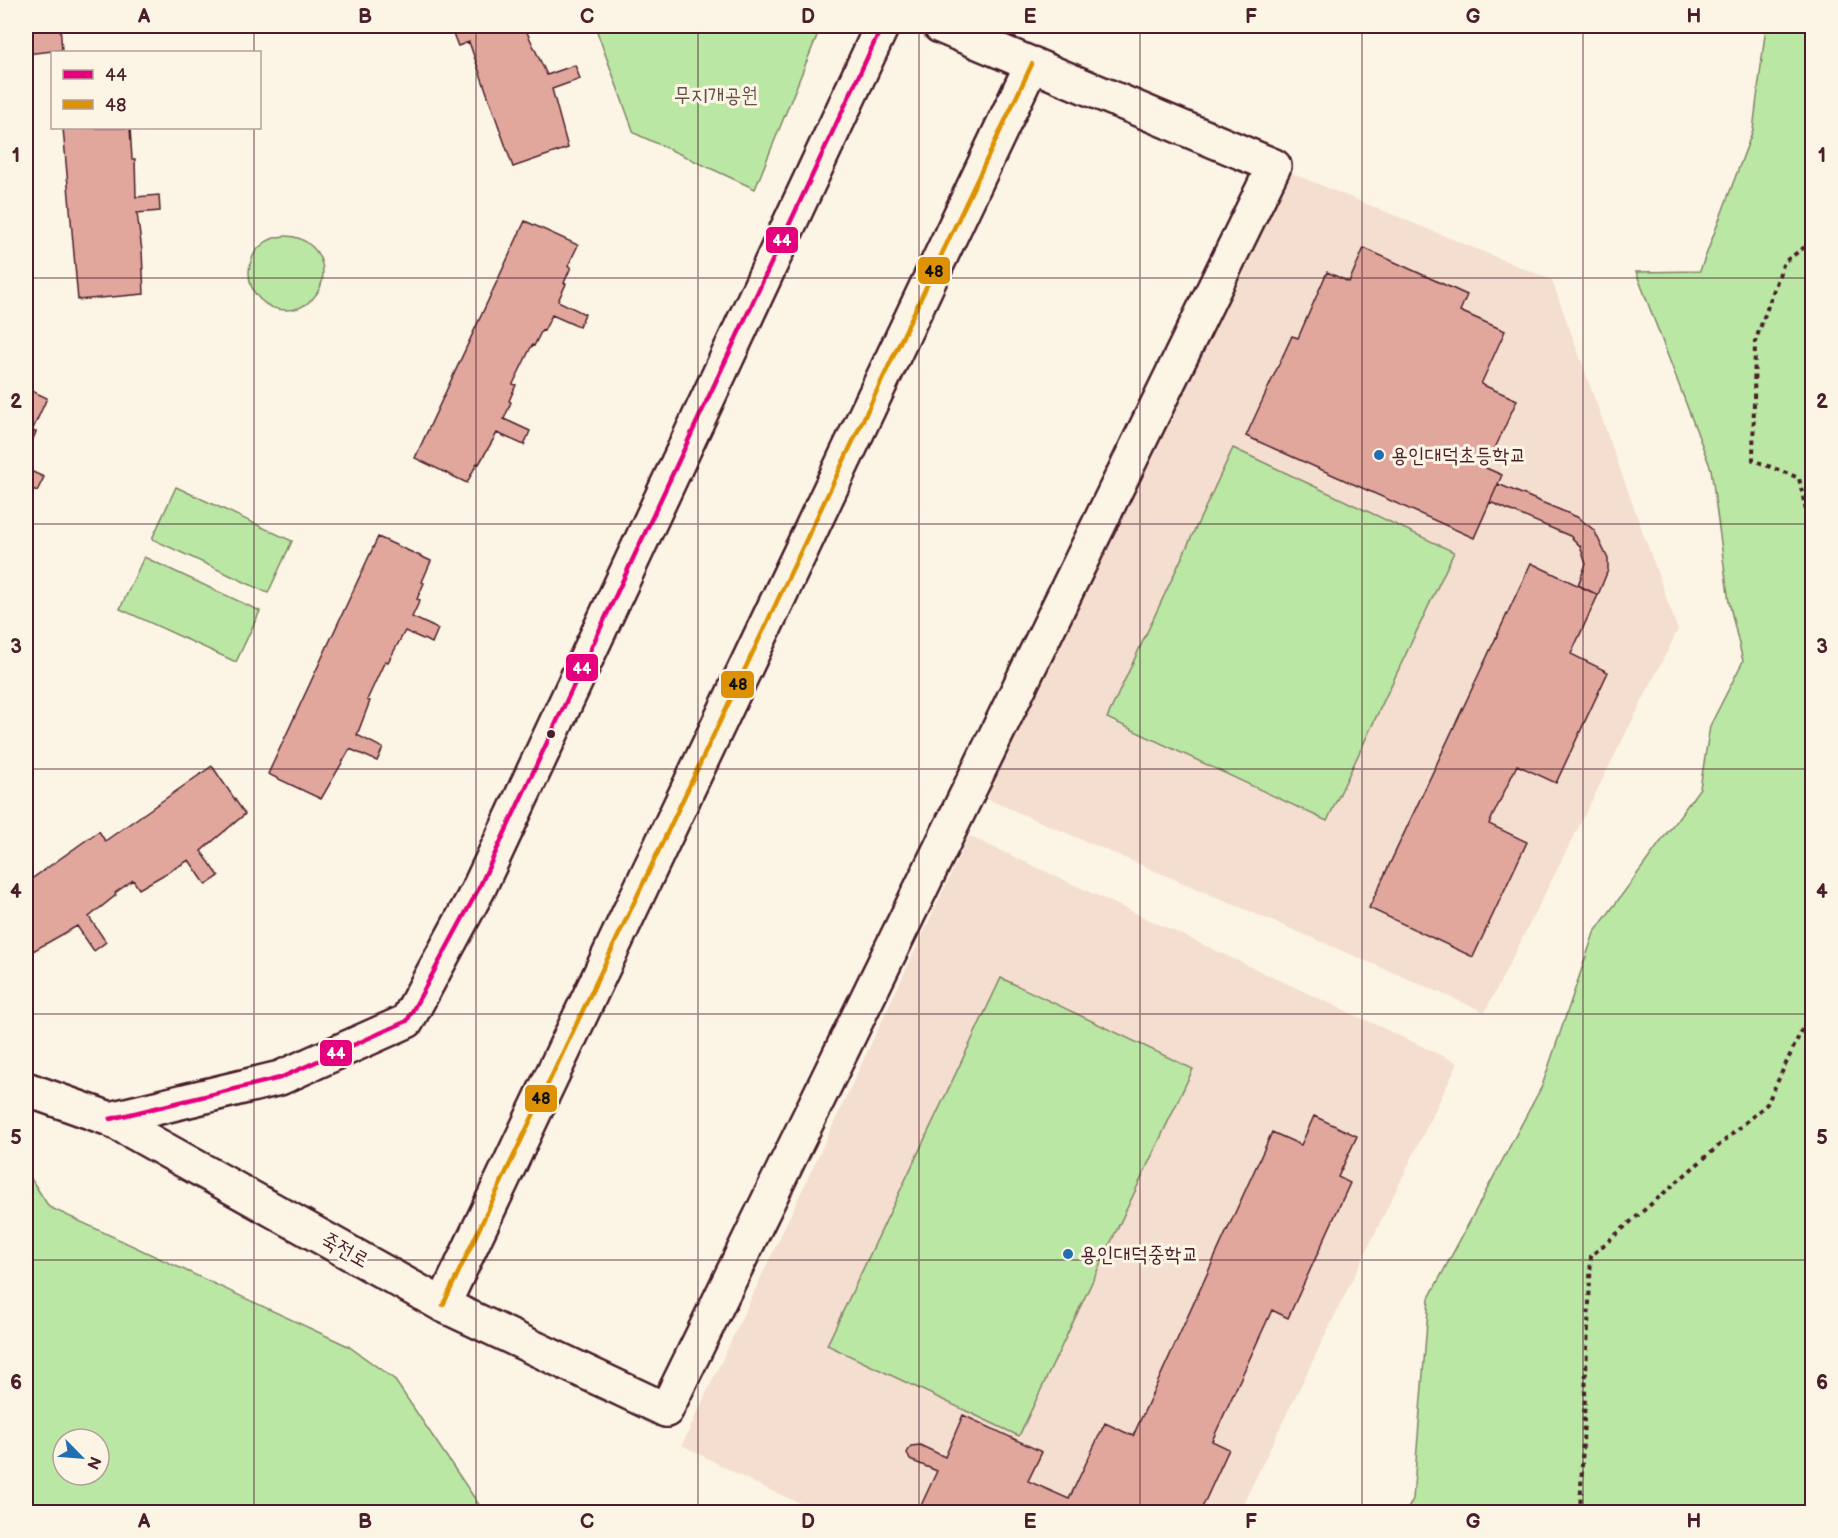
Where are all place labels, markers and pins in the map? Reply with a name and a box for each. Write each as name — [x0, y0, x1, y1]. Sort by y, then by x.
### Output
place label: 용인대덕초등학교 — [1391, 443, 1526, 468]
marker: 용인대덕초등학교 — [1372, 448, 1386, 462]
unlabelled marker — [545, 728, 557, 740]
place label: 용인대덕중학교 — [1080, 1242, 1198, 1267]
marker: 용인대덕중학교 — [1061, 1247, 1075, 1261]

